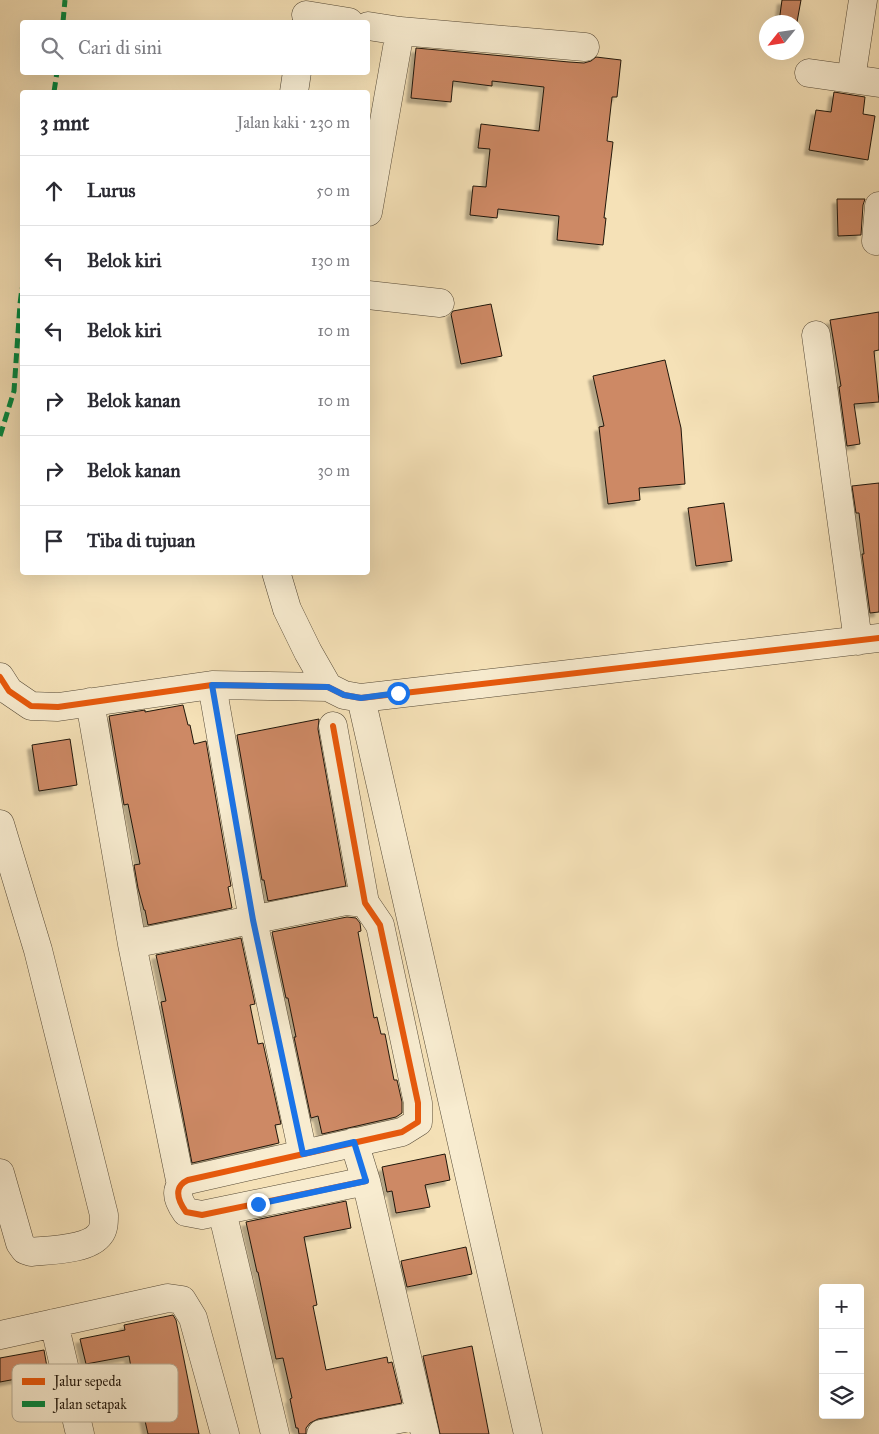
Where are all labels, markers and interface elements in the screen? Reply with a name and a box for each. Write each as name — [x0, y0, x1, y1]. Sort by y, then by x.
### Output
north arrow — [759, 15, 804, 60]
search box — [20, 20, 370, 75]
icon: search — [38, 34, 66, 62]
text: Cari di sini — [78, 36, 162, 59]
text: 3 mnt — [40, 110, 89, 136]
text: Jalan kaki · 230 m — [237, 113, 350, 132]
icon: ahead — [40, 177, 68, 205]
text: Lurus — [87, 179, 135, 202]
text: 50 m — [316, 181, 350, 200]
icon: left — [40, 247, 68, 275]
text: Belok kiri — [87, 249, 161, 272]
text: 130 m — [311, 251, 350, 270]
icon: left — [40, 317, 68, 345]
text: Belok kiri — [87, 319, 161, 342]
text: 10 m — [318, 321, 350, 340]
icon: right — [40, 387, 68, 415]
text: Belok kanan — [87, 389, 181, 412]
text: 10 m — [318, 391, 350, 410]
icon: right — [40, 457, 68, 485]
text: Belok kanan — [87, 459, 181, 482]
text: 30 m — [317, 461, 350, 480]
icon: arrive — [40, 527, 68, 555]
text: Tiba di tujuan — [87, 529, 195, 552]
route start — [387, 682, 410, 705]
route end — [247, 1193, 270, 1216]
map controls — [819, 1284, 864, 1419]
button: + — [819, 1284, 864, 1329]
button: − — [819, 1329, 864, 1374]
legend — [12, 1364, 178, 1422]
text: Jalur sepeda — [52, 1373, 121, 1391]
button: layers — [819, 1374, 864, 1419]
text: Jalan setapak — [52, 1396, 127, 1414]

